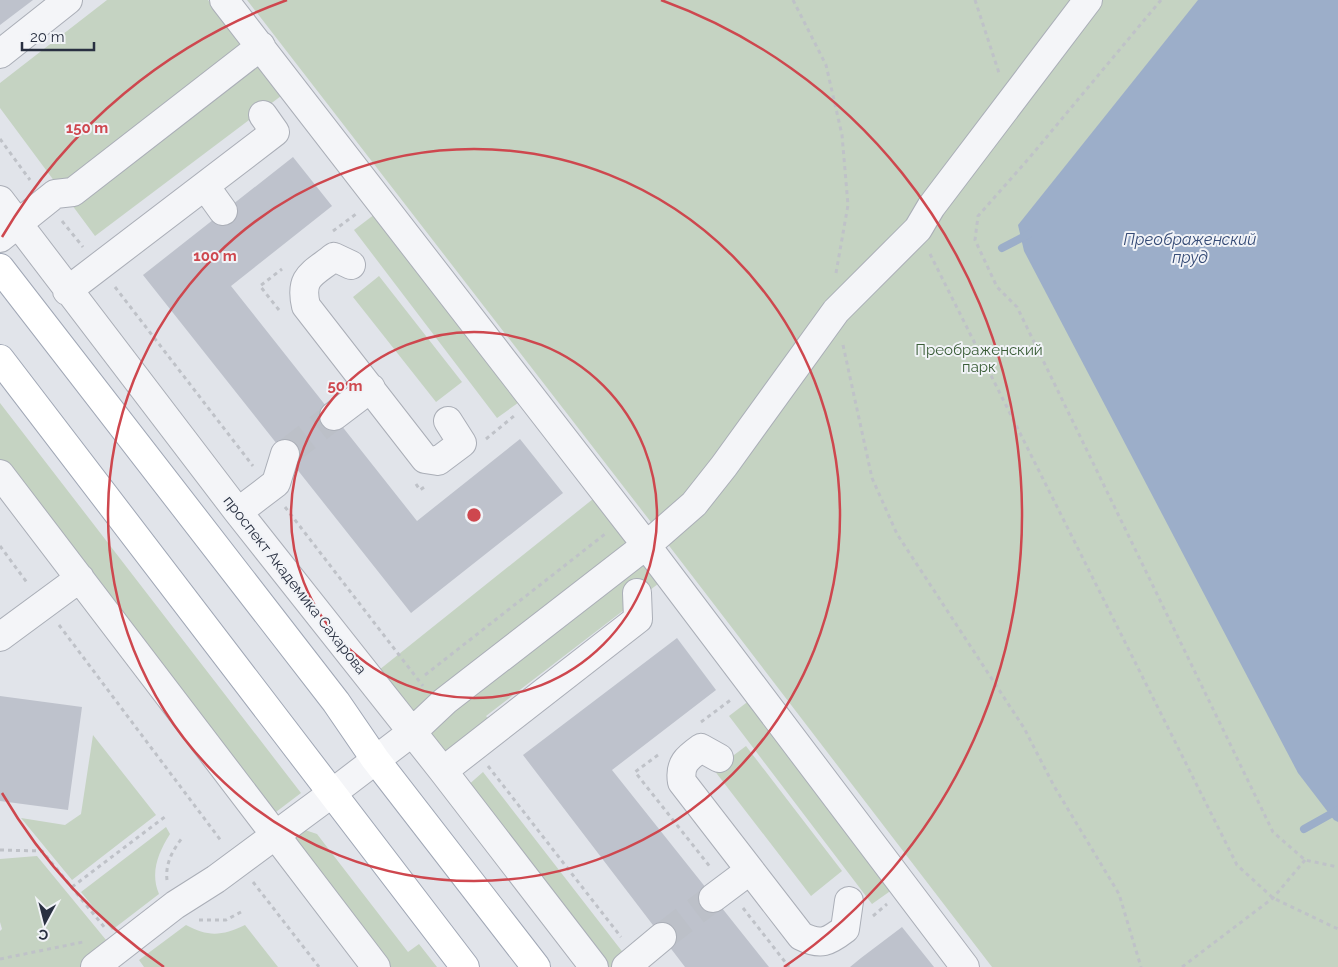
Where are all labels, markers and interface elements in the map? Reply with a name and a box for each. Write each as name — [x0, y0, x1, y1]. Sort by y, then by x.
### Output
scale bar — [22, 20, 95, 52]
text: 20 m — [30, 28, 65, 46]
text: 150 m — [66, 119, 108, 137]
water label: Преображенский пруд — [1124, 230, 1256, 267]
text: 100 m — [193, 247, 237, 265]
park label: Преображенский парк — [915, 341, 1043, 376]
text: 50 m — [327, 377, 363, 395]
street label: проспект Академика Сахарова — [220, 492, 370, 678]
centre of rings — [465, 506, 483, 524]
north arrow — [20, 897, 70, 947]
text: С — [37, 926, 49, 943]

